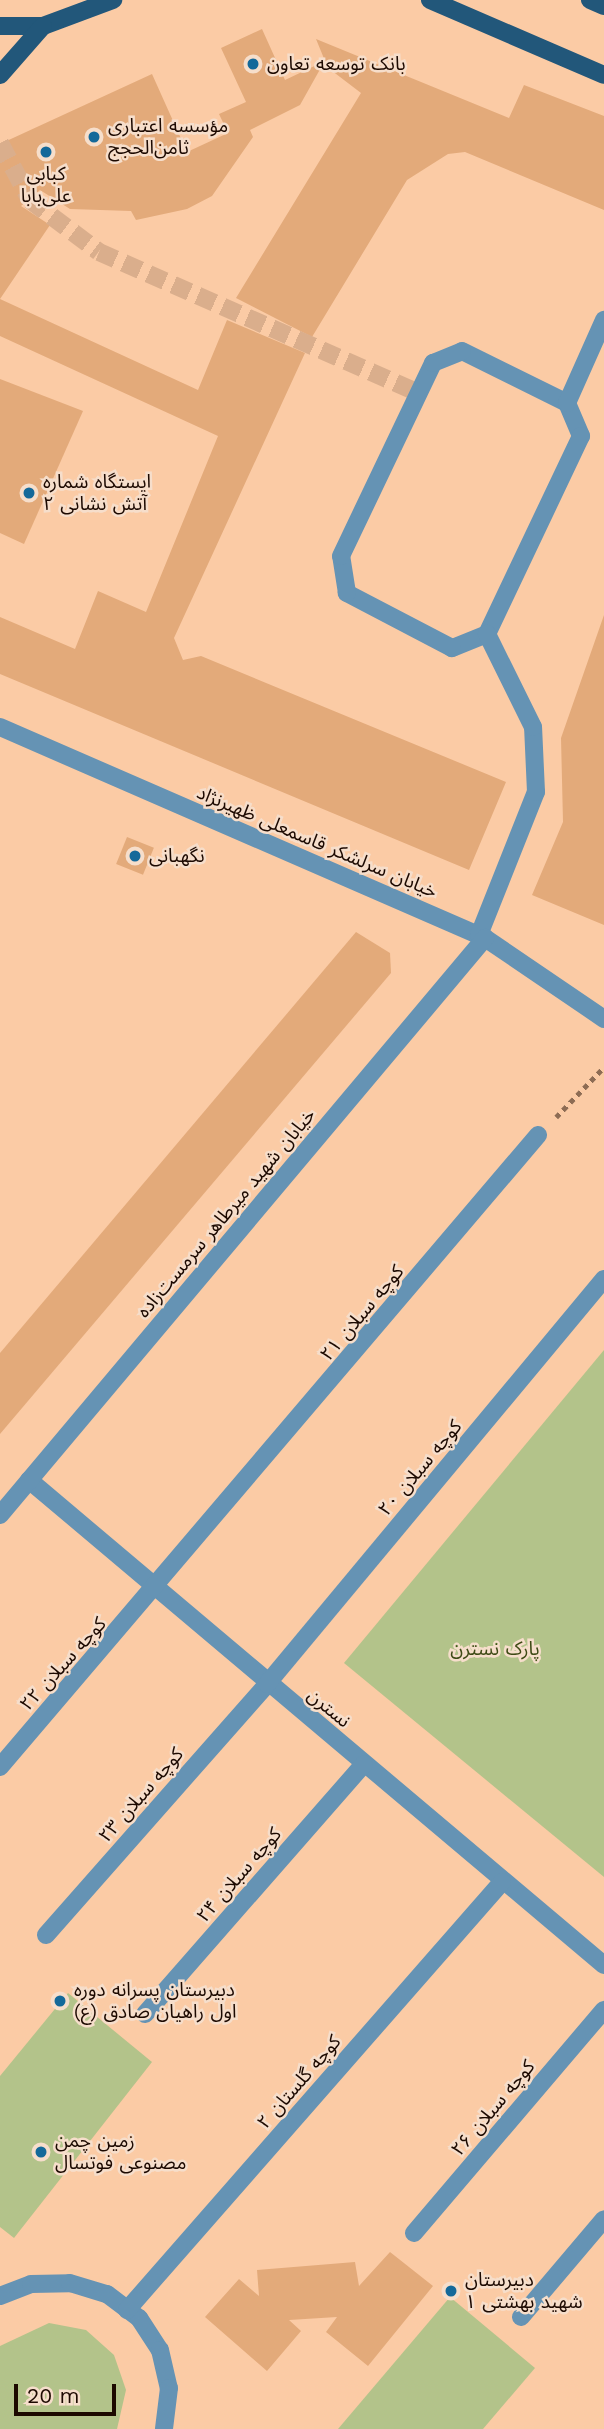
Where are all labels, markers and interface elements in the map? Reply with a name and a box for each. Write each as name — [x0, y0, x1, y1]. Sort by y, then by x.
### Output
place label: بانک توسعه تعاون — [267, 53, 406, 75]
marker: بانک توسعه تعاون — [245, 56, 261, 72]
place label: مؤسسه اعتباری ثامن‌الحجج — [108, 115, 228, 159]
marker: مؤسسه اعتباری ثامن‌الحجج — [86, 129, 102, 145]
marker: کبابی علی‌بابا — [38, 144, 54, 160]
place label: کبابی علی‌بابا — [21, 163, 71, 207]
place label: ایستگاه شماره ۲ آتش نشانی — [43, 471, 151, 515]
marker: ایستگاه شماره ۲ آتش نشانی — [21, 485, 37, 501]
street label: خیابان سرلشکر قاسمعلی ظهیرنژاد — [193, 781, 441, 903]
place label: نگهبانی — [149, 845, 205, 867]
marker: نگهبانی — [127, 848, 143, 864]
street label: خیابان شهید میرطاهر سرمست‌زاده — [132, 1104, 320, 1322]
street label: کوچه سبلان ۲۱ — [315, 1261, 409, 1365]
street label: کوچه سبلان ۲۰ — [373, 1416, 467, 1520]
street label: کوچه سبلان ۲۲ — [15, 1613, 111, 1715]
park label: پارک نسترن — [450, 1638, 540, 1660]
street label: نسترن — [303, 1684, 355, 1732]
street label: کوچه سبلان ۲۳ — [94, 1743, 188, 1847]
street label: کوچه سبلان ۲۴ — [192, 1823, 286, 1927]
place label: دبیرستان پسرانه دوره اول راهیان صادق (ع) — [74, 1979, 237, 2023]
marker: دبیرستان پسرانه دوره اول راهیان صادق (ع) — [52, 1993, 68, 2009]
street label: کوچه گلستان ۲ — [252, 2031, 346, 2133]
street label: کوچه سبلان ۲۶ — [446, 2056, 540, 2160]
place label: زمین چمن مصنوعی فوتسال — [55, 2130, 187, 2174]
marker: زمین چمن مصنوعی فوتسال — [33, 2144, 49, 2160]
place label: دبیرستان شهید بهشتی ۱ — [465, 2269, 583, 2313]
marker: دبیرستان شهید بهشتی ۱ — [443, 2283, 459, 2299]
scale bar — [18, 2370, 119, 2414]
text: 20 m — [27, 2383, 79, 2408]

